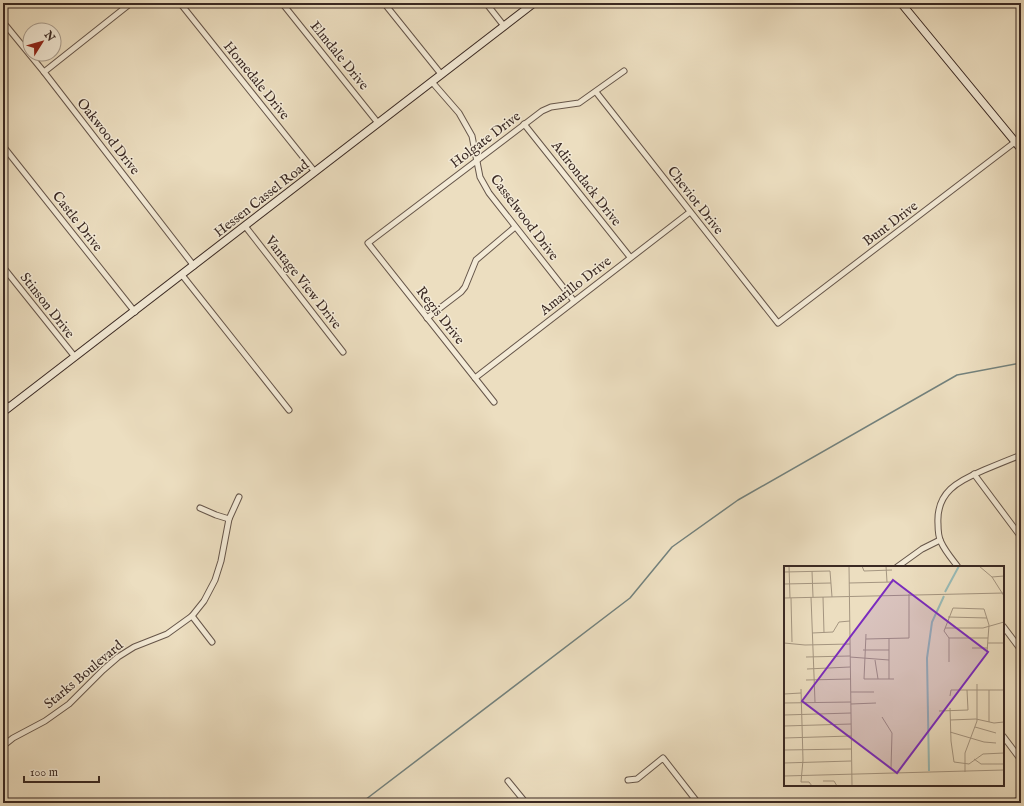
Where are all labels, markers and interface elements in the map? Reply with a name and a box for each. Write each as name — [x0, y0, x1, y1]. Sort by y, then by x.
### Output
street label: Elmdale Drive — [306, 17, 373, 94]
north arrow — [22, 22, 62, 62]
text: N — [40, 28, 58, 45]
street label: Homedale Drive — [219, 38, 294, 124]
street label: Oakwood Drive — [73, 95, 144, 179]
street label: Holgate Drive — [447, 107, 525, 172]
street label: Adirondack Drive — [547, 137, 626, 230]
street label: Hessen Cassel Road — [210, 156, 313, 242]
street label: Cheviot Drive — [663, 163, 728, 239]
street label: Casselwood Drive — [486, 171, 563, 265]
street label: Castle Drive — [48, 188, 107, 256]
street label: Bunt Drive — [859, 197, 922, 250]
street label: Vantage View Drive — [260, 231, 346, 333]
street label: Amarillo Drive — [535, 252, 615, 320]
street label: Stinson Drive — [16, 269, 79, 343]
street label: Regis Drive — [412, 283, 469, 349]
inset map — [784, 566, 1004, 786]
street label: Starks Boulevard — [40, 636, 127, 713]
scale bar — [24, 758, 99, 784]
text: 100 m — [30, 765, 58, 780]

